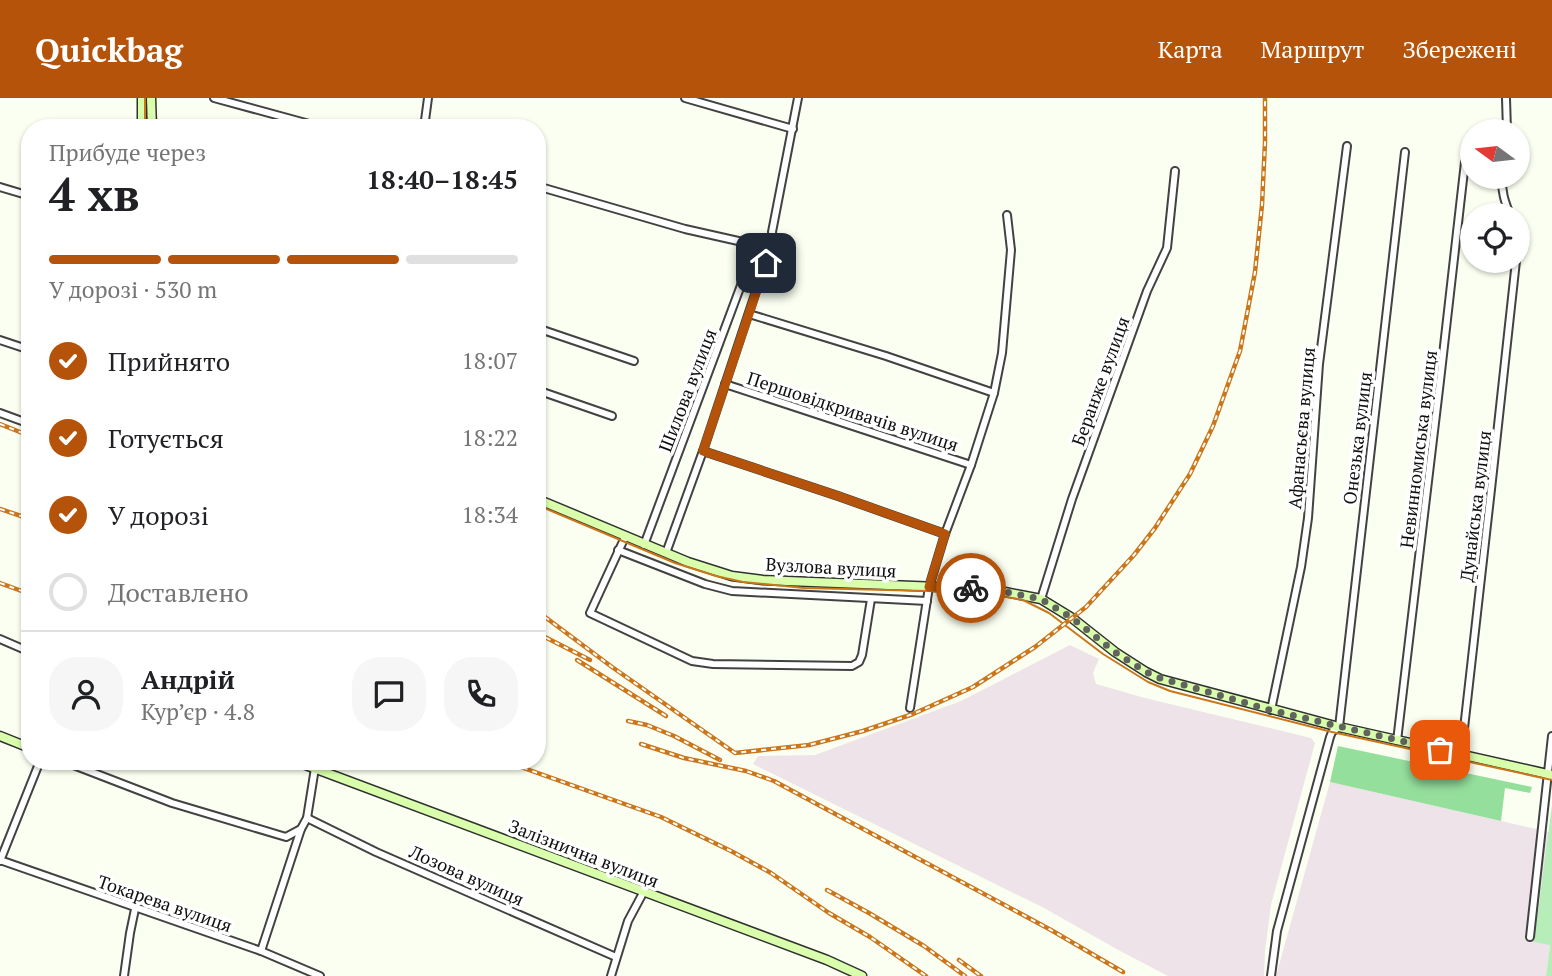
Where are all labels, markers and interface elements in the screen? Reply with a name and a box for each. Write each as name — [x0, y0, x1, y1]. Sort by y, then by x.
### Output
text: Quickbag — [35, 28, 183, 71]
text: Карта — [1158, 33, 1223, 65]
text: Маршрут — [1261, 33, 1364, 65]
text: Збережені — [1402, 33, 1517, 65]
north arrow — [1460, 119, 1530, 189]
map controls — [1460, 119, 1530, 273]
text: Прибуде через — [49, 137, 206, 168]
text: 18:40–18:45 — [366, 162, 518, 196]
text: 4 хв — [49, 163, 140, 224]
button: locate — [1460, 203, 1530, 273]
pin — [736, 233, 796, 293]
icon: home — [747, 244, 785, 282]
text: У дорозі · 530 m — [49, 274, 217, 305]
street label: Беранже вулиця — [1065, 313, 1135, 449]
street label: Шилова вулиця — [653, 325, 721, 455]
icon: check — [49, 342, 87, 380]
text: Прийнято — [108, 344, 230, 378]
text: 18:07 — [461, 345, 518, 376]
street label: Афанасьєва вулиця — [1282, 346, 1320, 510]
street label: Невинномиська вулиця — [1394, 349, 1442, 549]
street label: Першовідкривачів вулиця — [744, 365, 962, 457]
street label: Онезька вулиця — [1337, 370, 1377, 506]
icon: check — [49, 419, 87, 457]
text: Готується — [108, 421, 224, 455]
text: 18:22 — [461, 422, 518, 453]
street label: Дунайська вулиця — [1454, 429, 1496, 583]
icon: check — [49, 496, 87, 534]
text: У дорозі — [108, 498, 209, 532]
text: 18:34 — [461, 499, 518, 530]
street label: Вузлова вулиця — [765, 552, 897, 582]
courier — [936, 553, 1006, 623]
icon: bike — [952, 569, 990, 607]
text: Доставлено — [108, 575, 249, 609]
button: person — [49, 657, 123, 731]
button: chat — [352, 657, 426, 731]
button: phone — [444, 657, 518, 731]
text: Андрій — [141, 662, 235, 696]
text: Кур’єр · 4.8 — [141, 696, 255, 727]
pin — [1410, 720, 1470, 780]
icon: bag — [1421, 731, 1459, 769]
street label: Залізнична вулиця — [506, 813, 662, 893]
street label: Лозова вулиця — [405, 839, 528, 911]
street label: Токарева вулиця — [95, 869, 235, 937]

